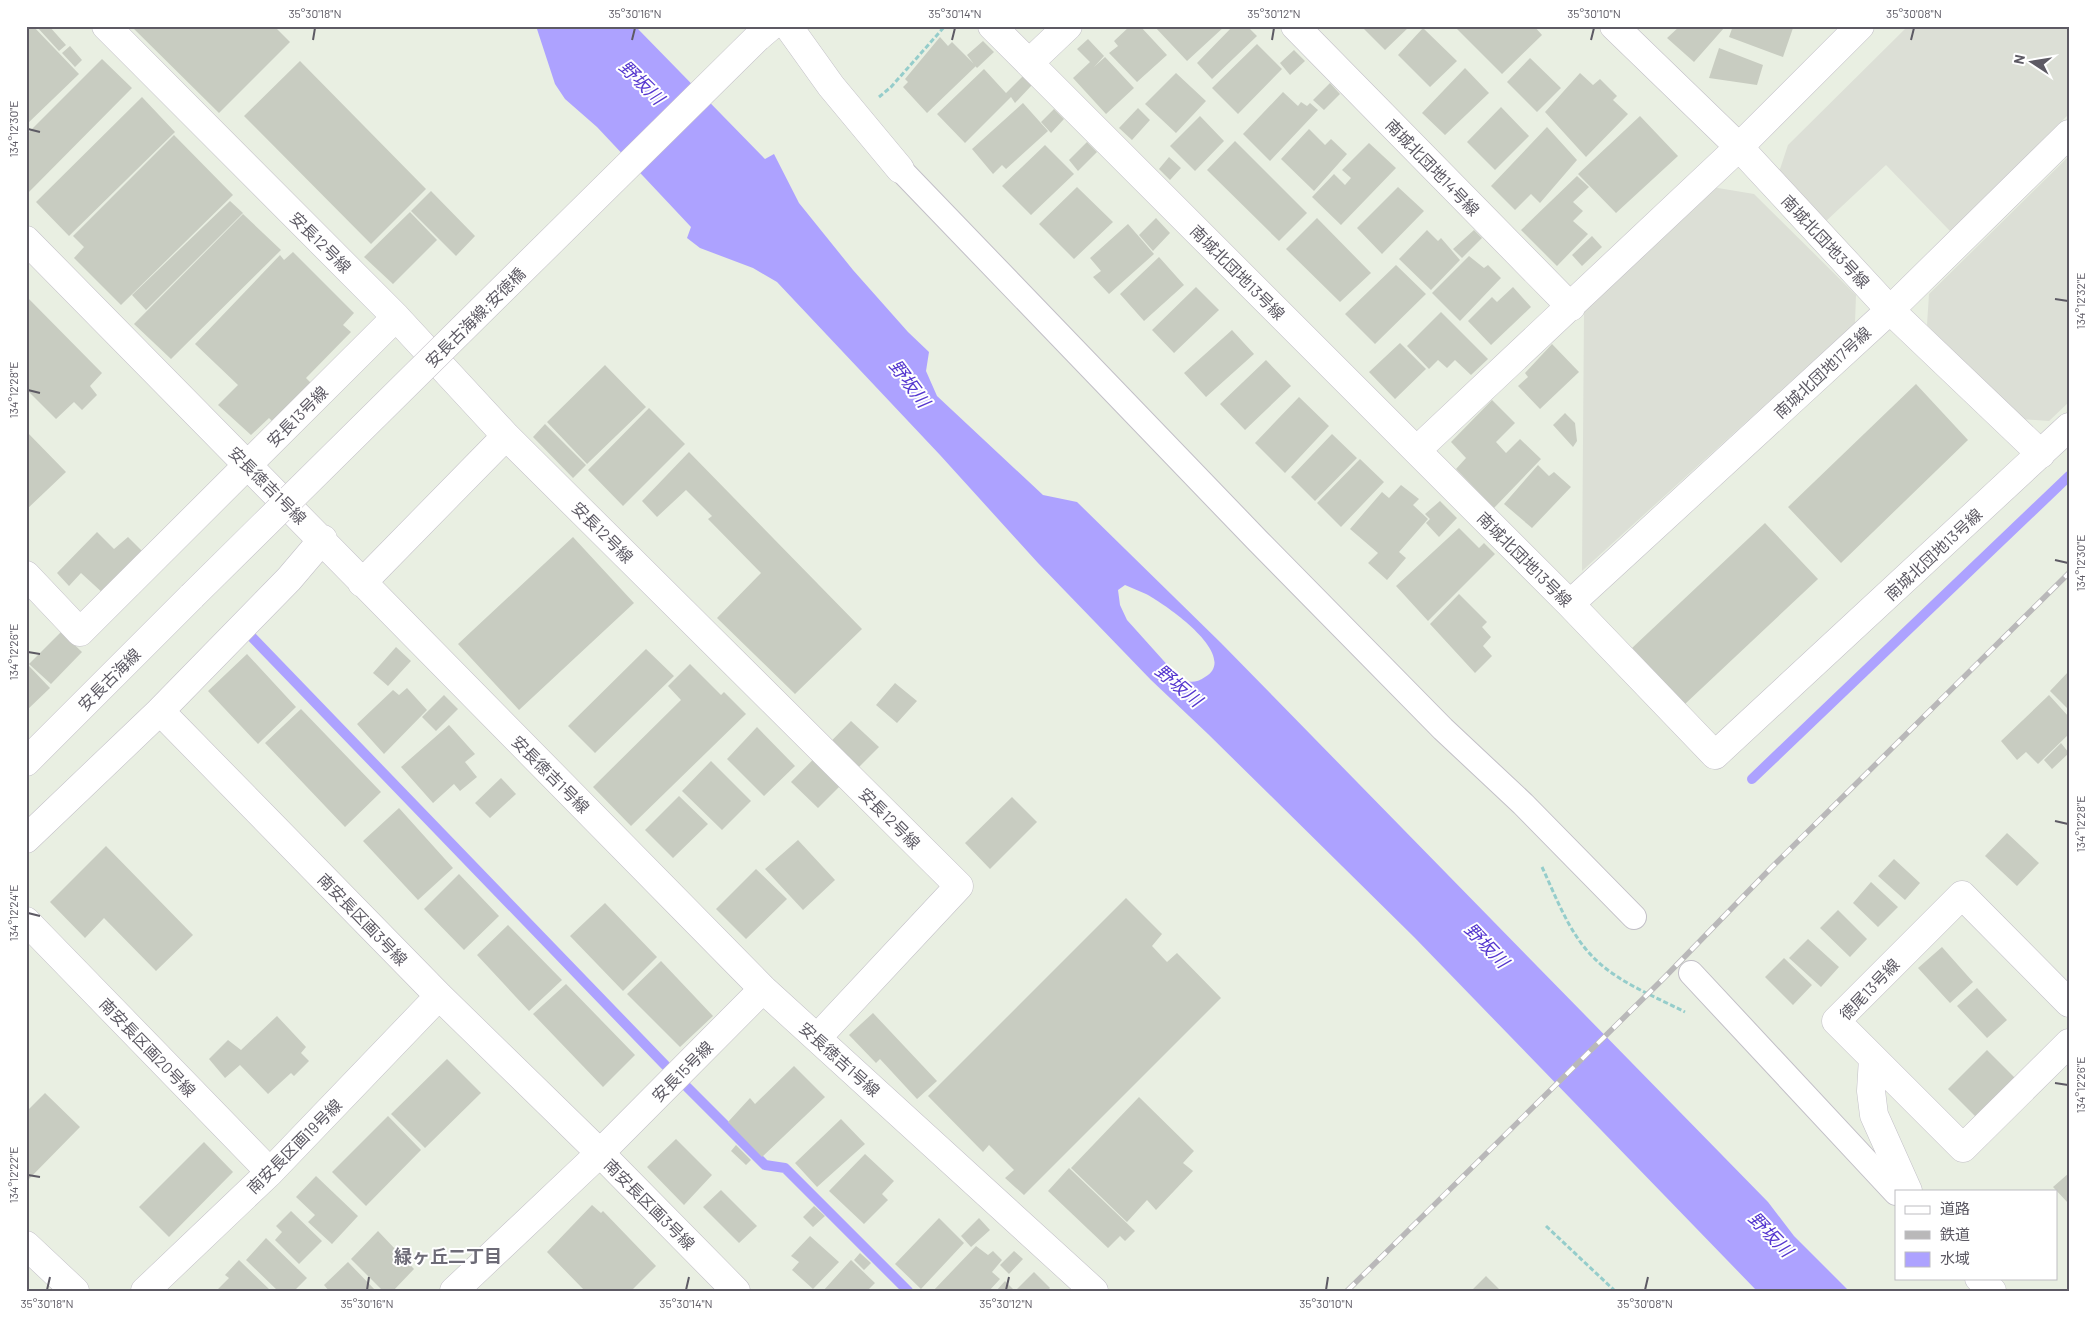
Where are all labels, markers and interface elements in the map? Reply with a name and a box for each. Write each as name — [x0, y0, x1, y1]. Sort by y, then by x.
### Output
text: 35°30'18"N — [288, 6, 342, 20]
text: 35°30'16"N — [608, 6, 662, 20]
text: 35°30'14"N — [928, 6, 982, 20]
text: 35°30'12"N — [1247, 6, 1301, 20]
text: 35°30'10"N — [1567, 6, 1621, 20]
text: 35°30'08"N — [1886, 6, 1942, 20]
north arrow — [2008, 38, 2058, 88]
text: N — [2010, 53, 2028, 66]
water label: 野坂川 — [615, 55, 671, 110]
text: 134°12'30"E — [6, 100, 20, 158]
street label: 南城北団地14号線 — [1382, 115, 1484, 219]
street label: 南城北団地3号線 — [1778, 191, 1874, 291]
street label: 安長12号線 — [287, 208, 355, 276]
street label: 南城北団地13号線 — [1187, 221, 1289, 323]
street label: 安長古海線;安徳橋 — [421, 263, 529, 371]
text: 134°12'32"E — [2073, 273, 2087, 329]
street label: 南城北団地17号線 — [1770, 322, 1874, 422]
water label: 野坂川 — [885, 355, 936, 413]
text: 134°12'28"E — [6, 362, 20, 418]
street label: 安長13号線 — [263, 382, 331, 450]
street label: 安長徳吉1号線 — [225, 442, 311, 528]
street label: 安長12号線 — [569, 498, 637, 566]
street label: 南城北団地13号線 — [1881, 504, 1985, 604]
street label: 南城北団地13号線 — [1474, 508, 1576, 610]
text: 134°12'30"E — [2073, 534, 2087, 592]
text: 134°12'26"E — [6, 624, 20, 680]
street label: 安長古海線 — [74, 644, 144, 714]
water label: 野坂川 — [1151, 659, 1208, 712]
street label: 安長徳吉1号線 — [508, 731, 594, 817]
street label: 安長12号線 — [856, 784, 924, 852]
text: 134°12'28"E — [2073, 796, 2087, 852]
street label: 南安長区画3号線 — [314, 869, 412, 969]
text: 134°12'24"E — [6, 884, 20, 942]
water label: 野坂川 — [1460, 918, 1515, 974]
street label: 徳尾13号線 — [1835, 954, 1903, 1024]
street label: 南安長区画20号線 — [96, 994, 200, 1100]
street label: 安長徳吉1号線 — [796, 1018, 884, 1100]
street label: 安長15号線 — [648, 1037, 716, 1105]
text: 134°12'26"E — [2073, 1057, 2087, 1113]
street label: 南安長区画19号線 — [243, 1095, 345, 1197]
text: 134°12'22"E — [6, 1146, 20, 1204]
street label: 南安長区画3号線 — [601, 1155, 699, 1253]
legend — [1895, 1190, 2058, 1280]
text: 道路 — [1940, 1199, 1970, 1217]
water label: 野坂川 — [1744, 1207, 1799, 1263]
text: 鉄道 — [1940, 1225, 1970, 1243]
district label: 緑ヶ丘二丁目 — [394, 1245, 502, 1267]
text: 水域 — [1940, 1249, 1970, 1267]
text: 35°30'18"N — [20, 1296, 74, 1310]
text: 35°30'16"N — [340, 1296, 394, 1310]
text: 35°30'14"N — [659, 1296, 713, 1310]
text: 35°30'12"N — [979, 1296, 1033, 1310]
text: 35°30'10"N — [1299, 1296, 1353, 1310]
text: 35°30'08"N — [1617, 1296, 1673, 1310]

